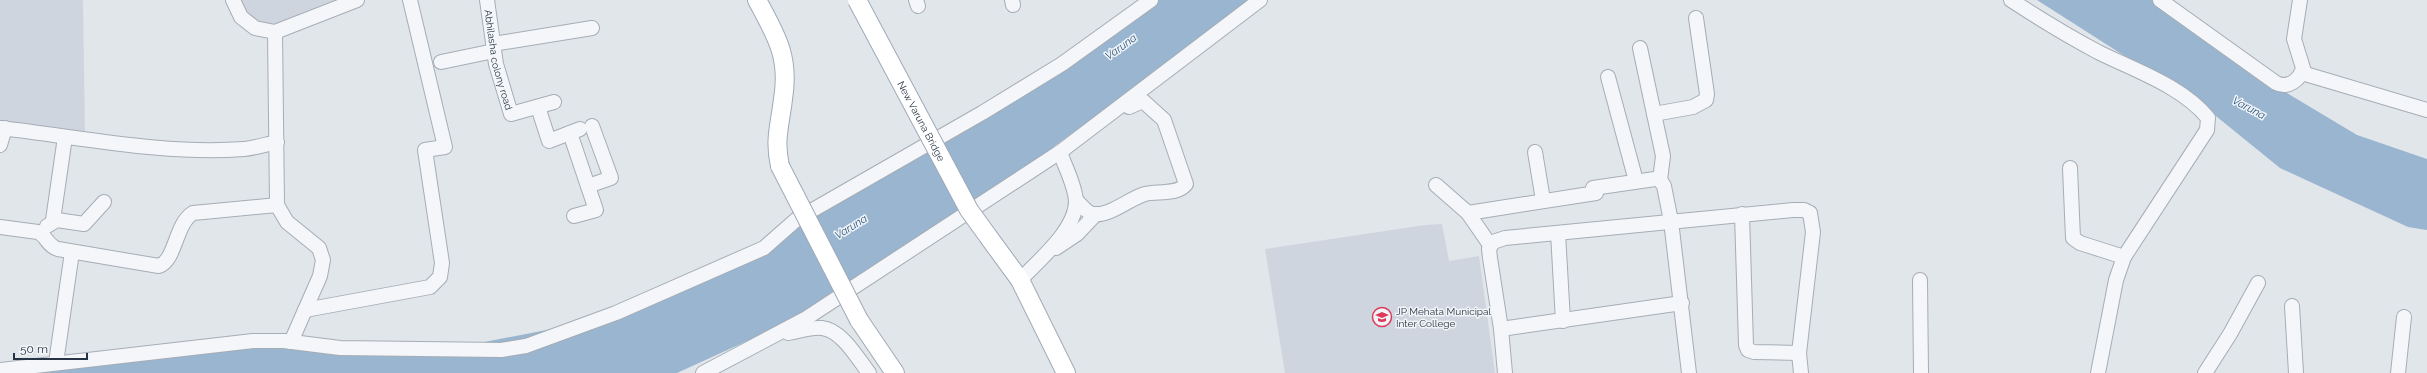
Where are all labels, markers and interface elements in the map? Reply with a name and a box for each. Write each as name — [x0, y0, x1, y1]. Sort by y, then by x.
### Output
street label: Abhilasha colony road — [483, 9, 515, 111]
water label: Varuna — [1103, 31, 1140, 63]
street label: New Varuna Bridge — [896, 79, 947, 163]
water label: Varuna — [2230, 94, 2268, 122]
water label: Varuna — [832, 212, 870, 242]
school or university icon: JP Mehata Municipal Inter College — [1371, 306, 1393, 328]
place label: JP Mehata Municipal Inter College — [1396, 306, 1491, 329]
scale bar — [14, 335, 87, 361]
text: 50 m — [20, 342, 48, 356]

